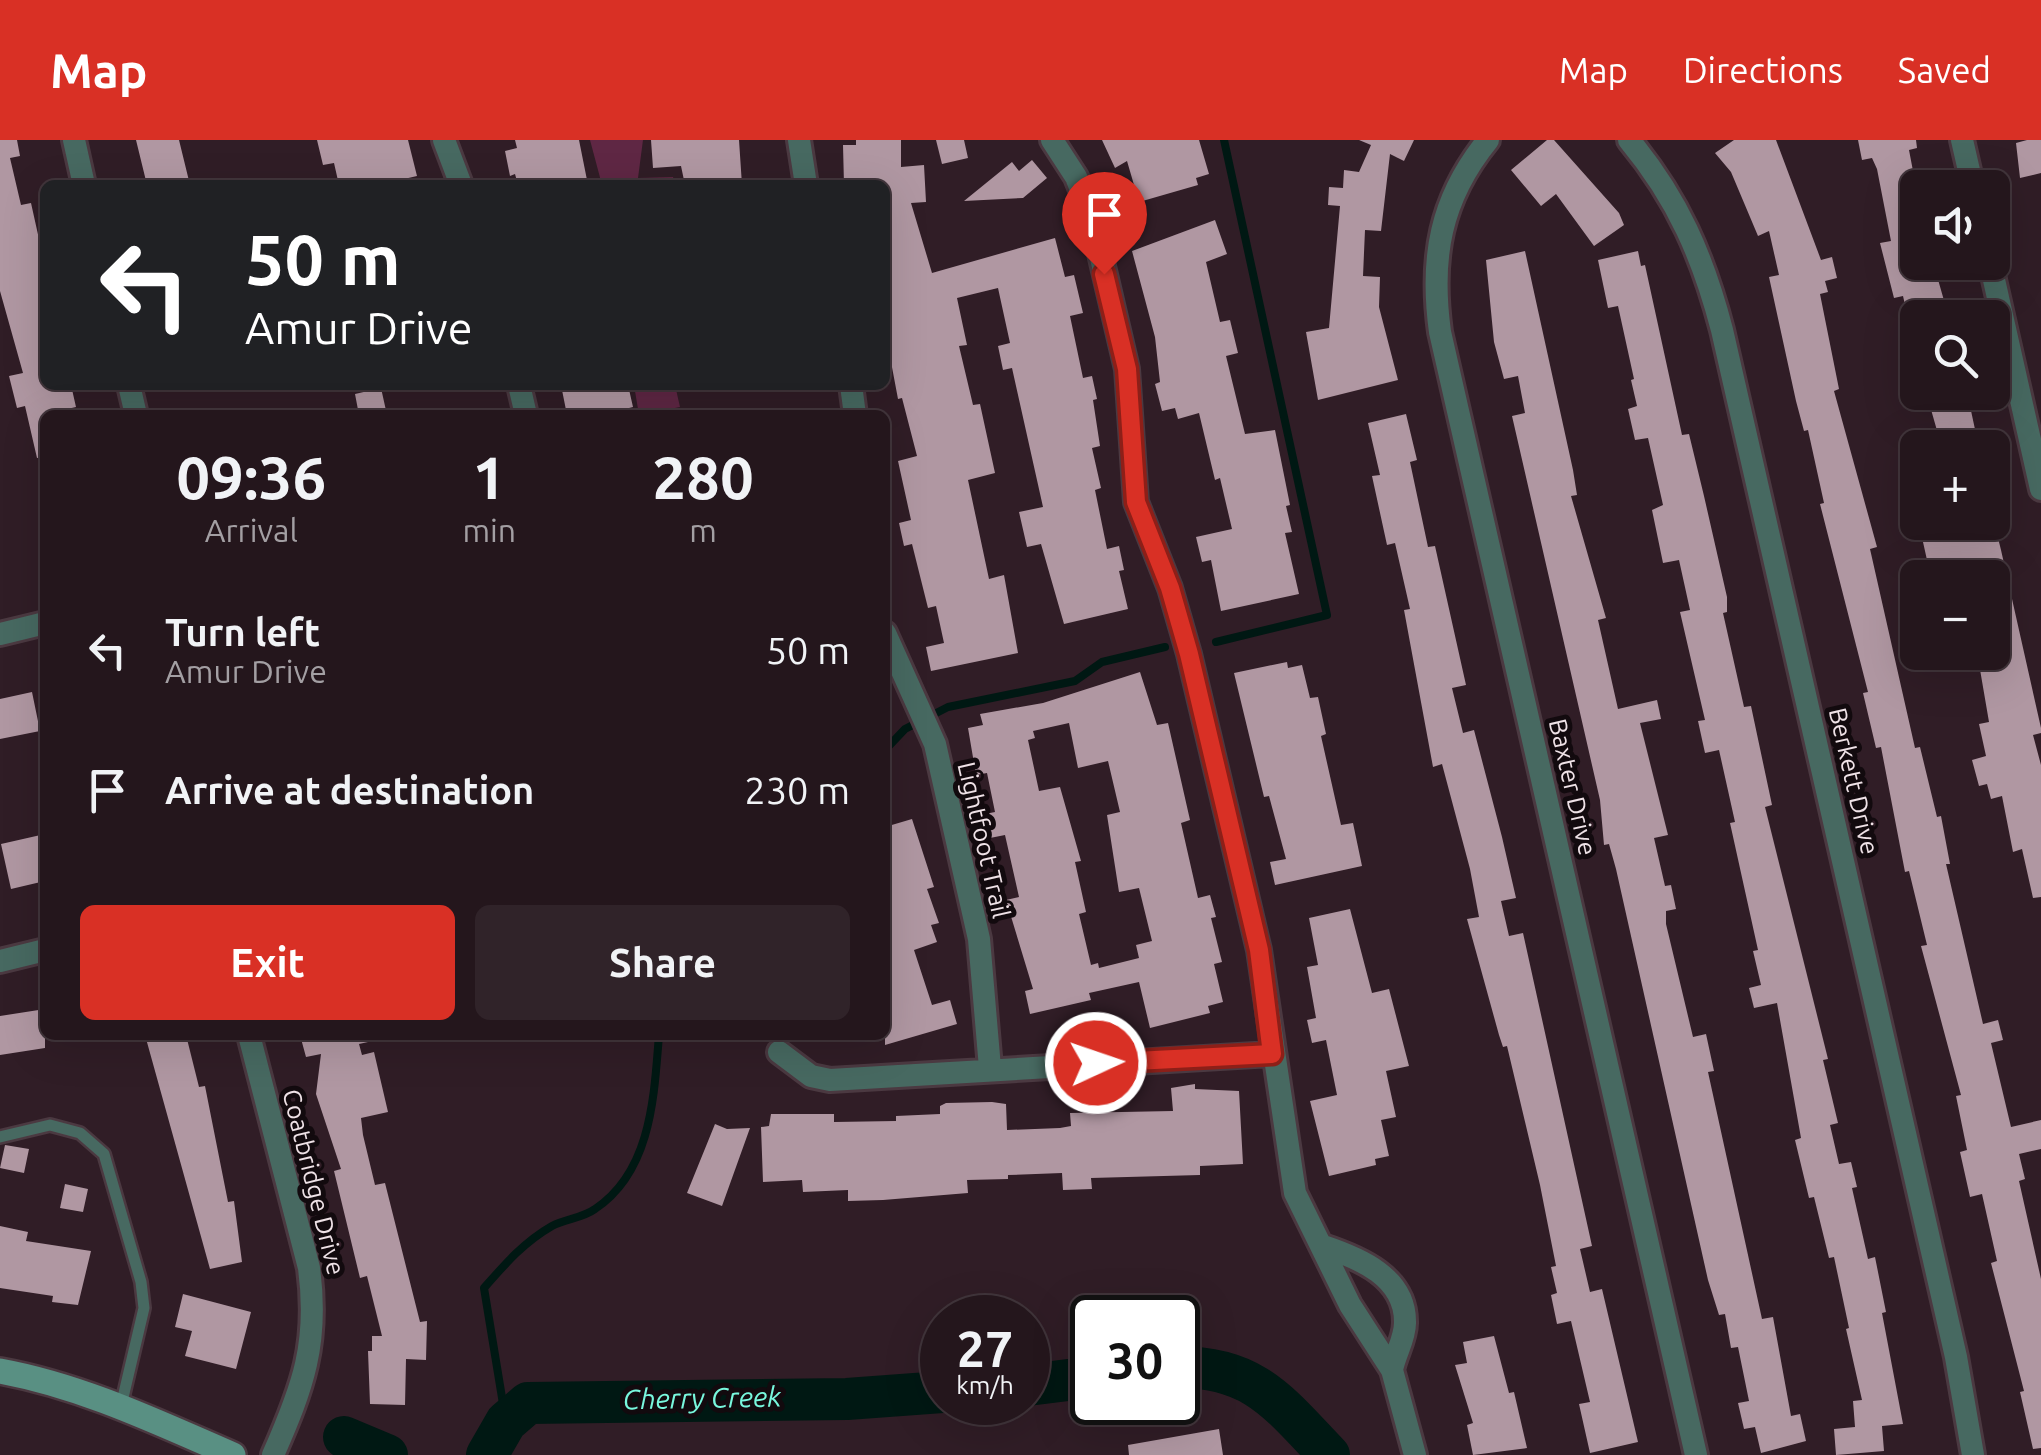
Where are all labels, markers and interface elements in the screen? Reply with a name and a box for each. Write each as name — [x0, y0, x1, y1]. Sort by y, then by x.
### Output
text: Map — [50, 43, 148, 97]
text: Map — [1559, 50, 1628, 90]
text: Directions — [1683, 50, 1843, 90]
text: Saved — [1898, 50, 1991, 90]
map controls — [1900, 170, 2010, 670]
button: sound — [1900, 170, 2010, 280]
pin — [1062, 172, 1147, 275]
icon: arrive — [1077, 187, 1132, 242]
icon: left — [80, 220, 210, 350]
text: 50 m — [245, 220, 401, 298]
button: search — [1900, 300, 2010, 410]
text: Amur Drive — [245, 302, 473, 353]
button: + — [1900, 430, 2010, 540]
text: 09:36 — [176, 443, 326, 510]
text: 1 — [472, 443, 506, 510]
text: 280 — [652, 443, 754, 510]
text: Arrival — [205, 512, 298, 548]
text: min — [462, 512, 516, 548]
text: m — [689, 512, 717, 548]
button: − — [1900, 560, 2010, 670]
text: Turn left — [165, 611, 320, 653]
icon: left — [80, 623, 135, 678]
text: 50 m — [766, 629, 850, 671]
text: Amur Drive — [165, 653, 327, 689]
street label: Berkett Drive — [1824, 705, 1884, 857]
street label: Baxter Drive — [1544, 716, 1602, 858]
street label: Lightfoot Trail — [952, 759, 1016, 921]
icon: arrive — [80, 763, 135, 818]
text: Arrive at destination — [165, 769, 534, 811]
text: 230 m — [744, 769, 850, 811]
button: Exit — [80, 905, 455, 1020]
button: Share — [475, 905, 850, 1020]
position arrow — [1044, 1011, 1148, 1115]
street label: Coatbridge Drive — [277, 1086, 351, 1278]
speed limit sign: 30 — [1070, 1295, 1200, 1425]
text: 27 — [957, 1320, 1013, 1376]
text: km/h — [956, 1371, 1014, 1399]
water label: Cherry Creek — [622, 1381, 782, 1414]

